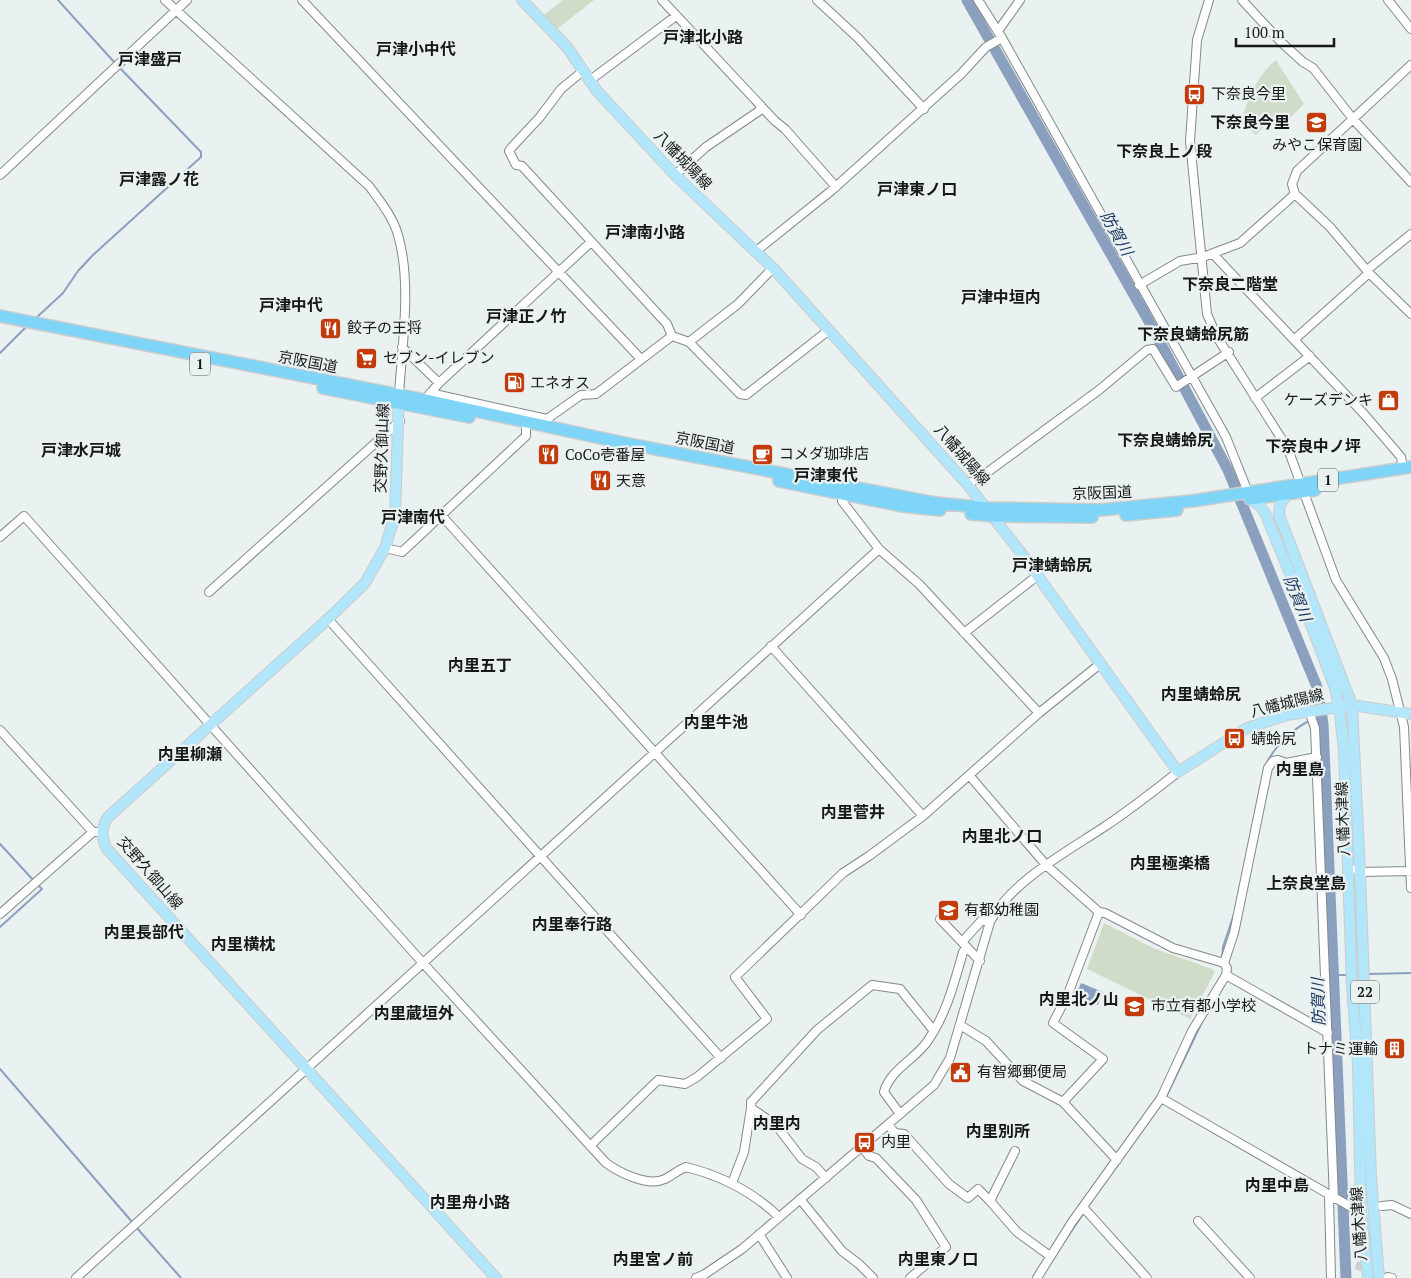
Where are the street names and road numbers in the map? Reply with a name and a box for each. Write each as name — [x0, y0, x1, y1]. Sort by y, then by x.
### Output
street label: 八幡城陽線 — [650, 125, 717, 193]
street label: 京阪国道 — [277, 345, 340, 377]
road number: 1 — [190, 352, 210, 376]
street label: 交野久御山線 — [369, 403, 393, 493]
street label: 八幡城陽線 — [931, 419, 995, 489]
street label: 京阪国道 — [674, 426, 737, 458]
road number: 1 — [1318, 468, 1338, 492]
street label: 京阪国道 — [1072, 481, 1132, 503]
street label: 八幡城陽線 — [1248, 683, 1326, 721]
street label: 八幡木津線 — [1331, 781, 1353, 857]
street label: 交野久御山線 — [114, 832, 188, 913]
road number: 22 — [1351, 980, 1379, 1004]
street label: 八幡木津線 — [1345, 1186, 1371, 1262]

